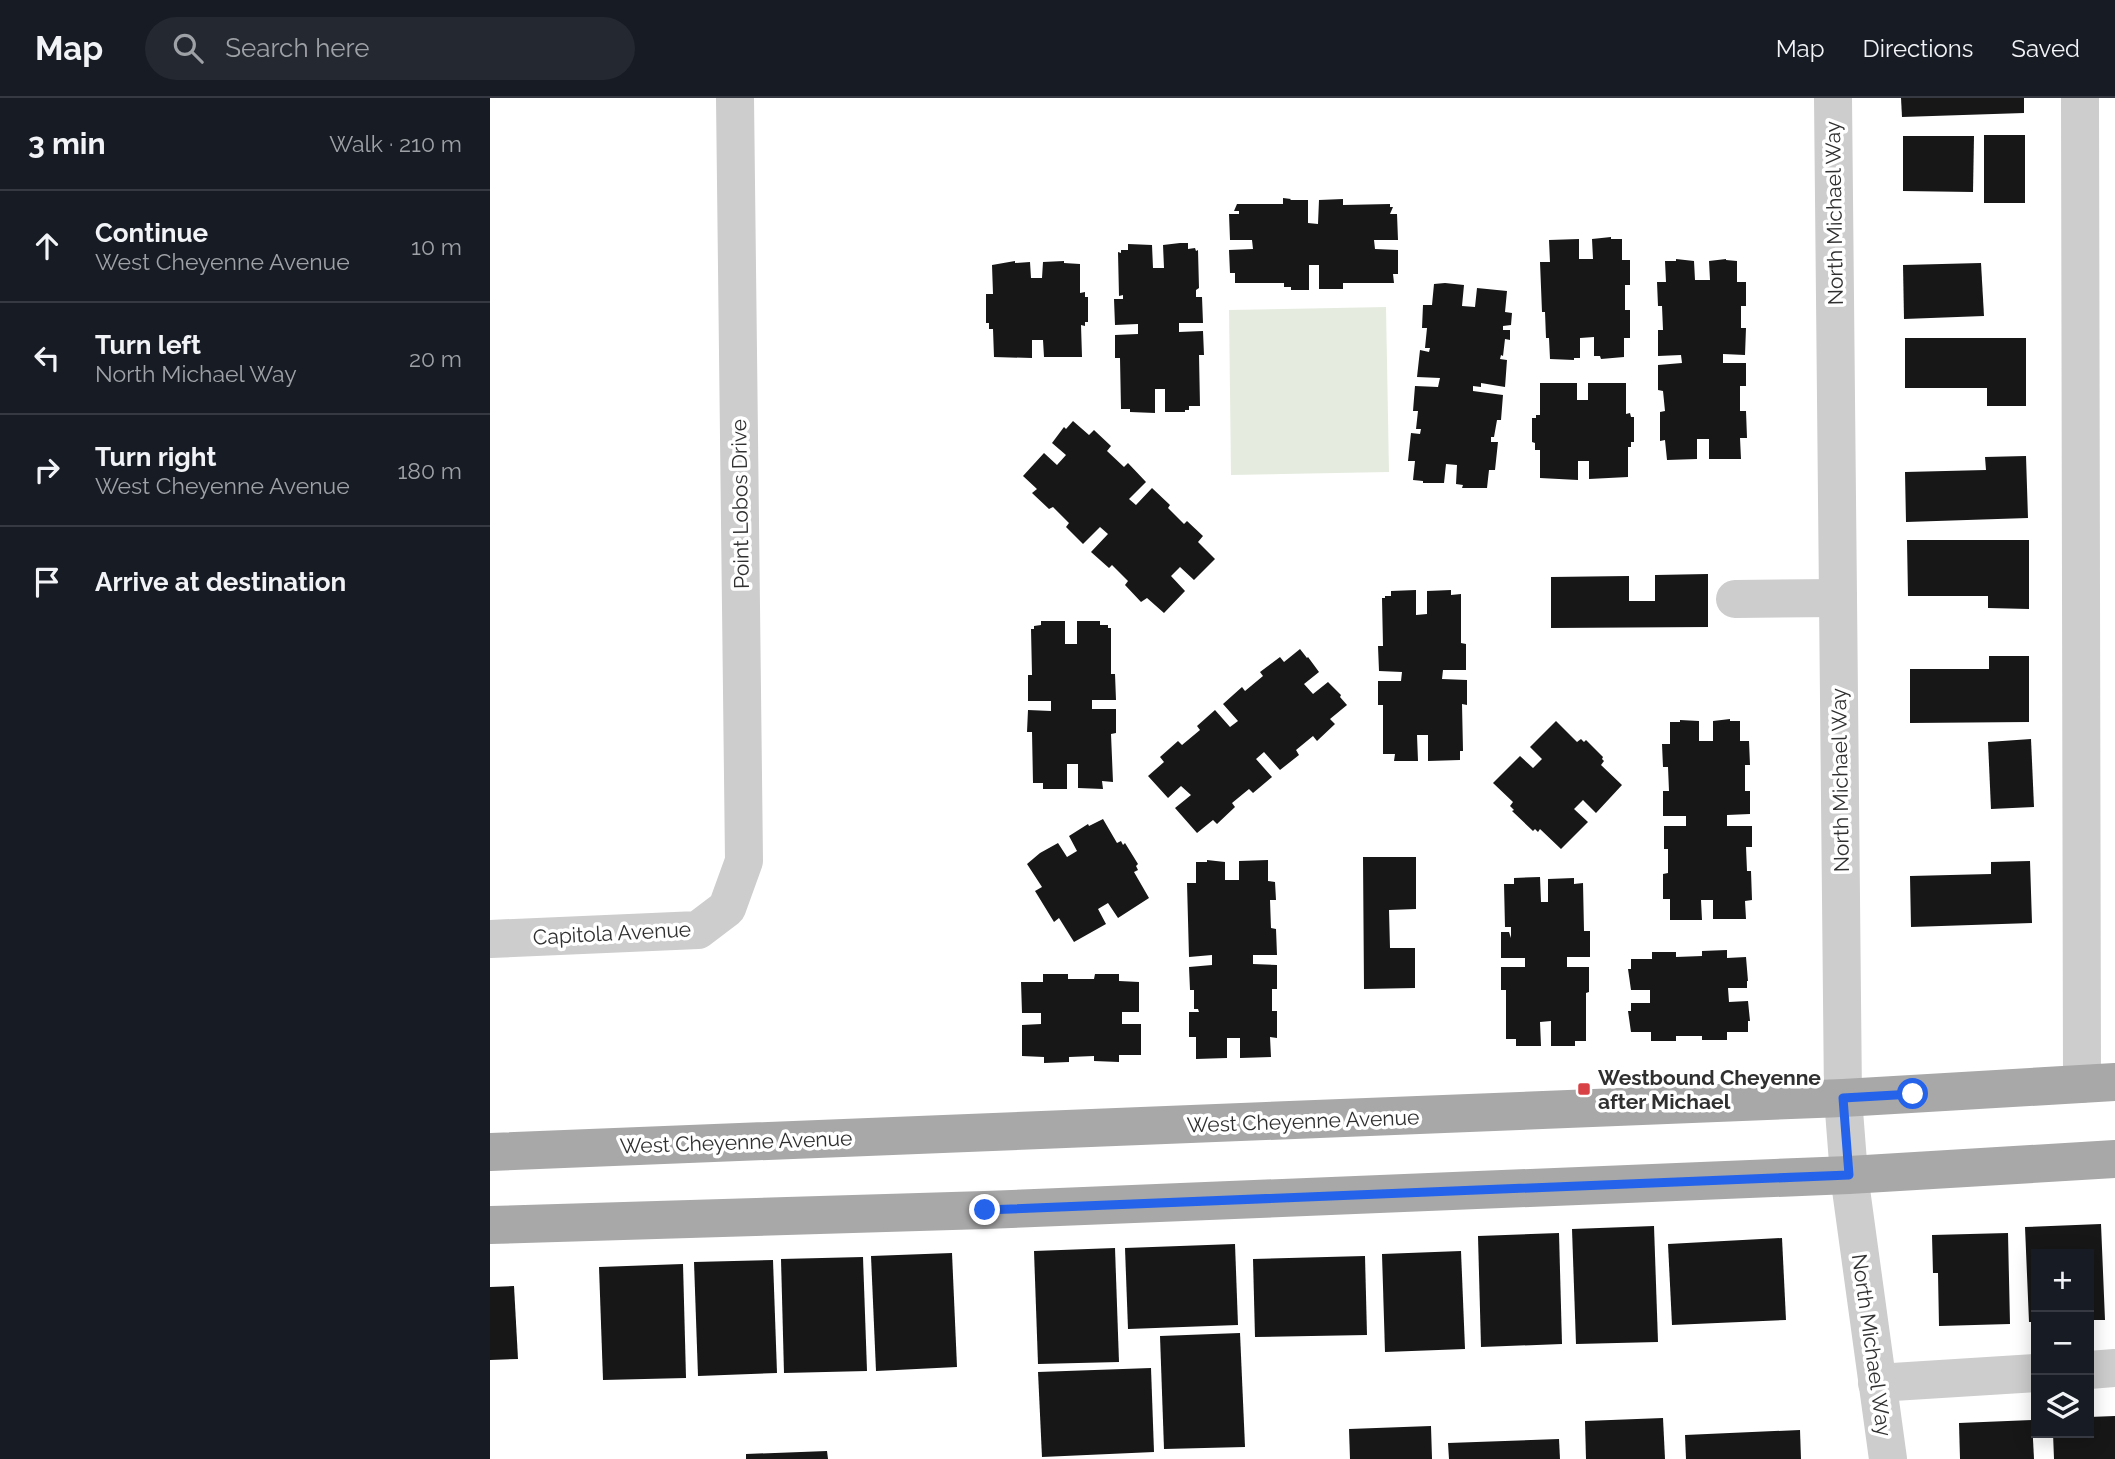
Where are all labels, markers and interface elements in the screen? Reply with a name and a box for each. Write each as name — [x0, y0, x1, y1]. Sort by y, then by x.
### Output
search box — [145, 17, 635, 80]
text: Map — [35, 29, 103, 68]
icon: search — [169, 29, 207, 67]
text: Search here — [225, 33, 370, 63]
text: Map — [1776, 34, 1825, 63]
text: Directions — [1863, 34, 1973, 63]
text: Saved — [2011, 34, 2080, 63]
street label: North Michael Way — [1820, 121, 1848, 305]
text: 3 min — [28, 126, 106, 161]
text: Walk · 210 m — [329, 130, 462, 157]
text: Continue — [95, 218, 208, 248]
icon: ahead — [28, 227, 66, 265]
text: 10 m — [411, 233, 462, 260]
text: West Cheyenne Avenue — [95, 248, 350, 275]
text: Turn left — [95, 330, 201, 360]
icon: left — [28, 339, 66, 377]
text: 20 m — [409, 345, 462, 372]
text: North Michael Way — [95, 360, 297, 387]
street label: Point Lobos Drive — [726, 419, 754, 589]
text: Turn right — [95, 442, 216, 472]
icon: right — [28, 451, 66, 489]
text: 180 m — [397, 457, 462, 484]
text: West Cheyenne Avenue — [95, 472, 350, 499]
icon: arrive — [28, 563, 66, 601]
text: Arrive at destination — [95, 567, 346, 597]
street label: North Michael Way — [1826, 688, 1854, 872]
street label: Capitola Avenue — [532, 916, 692, 950]
place label: Westbound Cheyenne after Michael — [1598, 1065, 1821, 1114]
route start — [1897, 1078, 1928, 1109]
marker: Westbound Cheyenne after Michael — [1576, 1081, 1592, 1097]
street label: West Cheyenne Avenue — [1186, 1104, 1420, 1138]
street label: West Cheyenne Avenue — [619, 1125, 853, 1159]
route end — [969, 1194, 1000, 1225]
map controls — [2031, 1249, 2094, 1438]
button: + — [2031, 1249, 2094, 1312]
street label: North Michael Way — [1847, 1252, 1897, 1438]
button: − — [2031, 1312, 2094, 1375]
button: layers — [2031, 1375, 2094, 1438]

